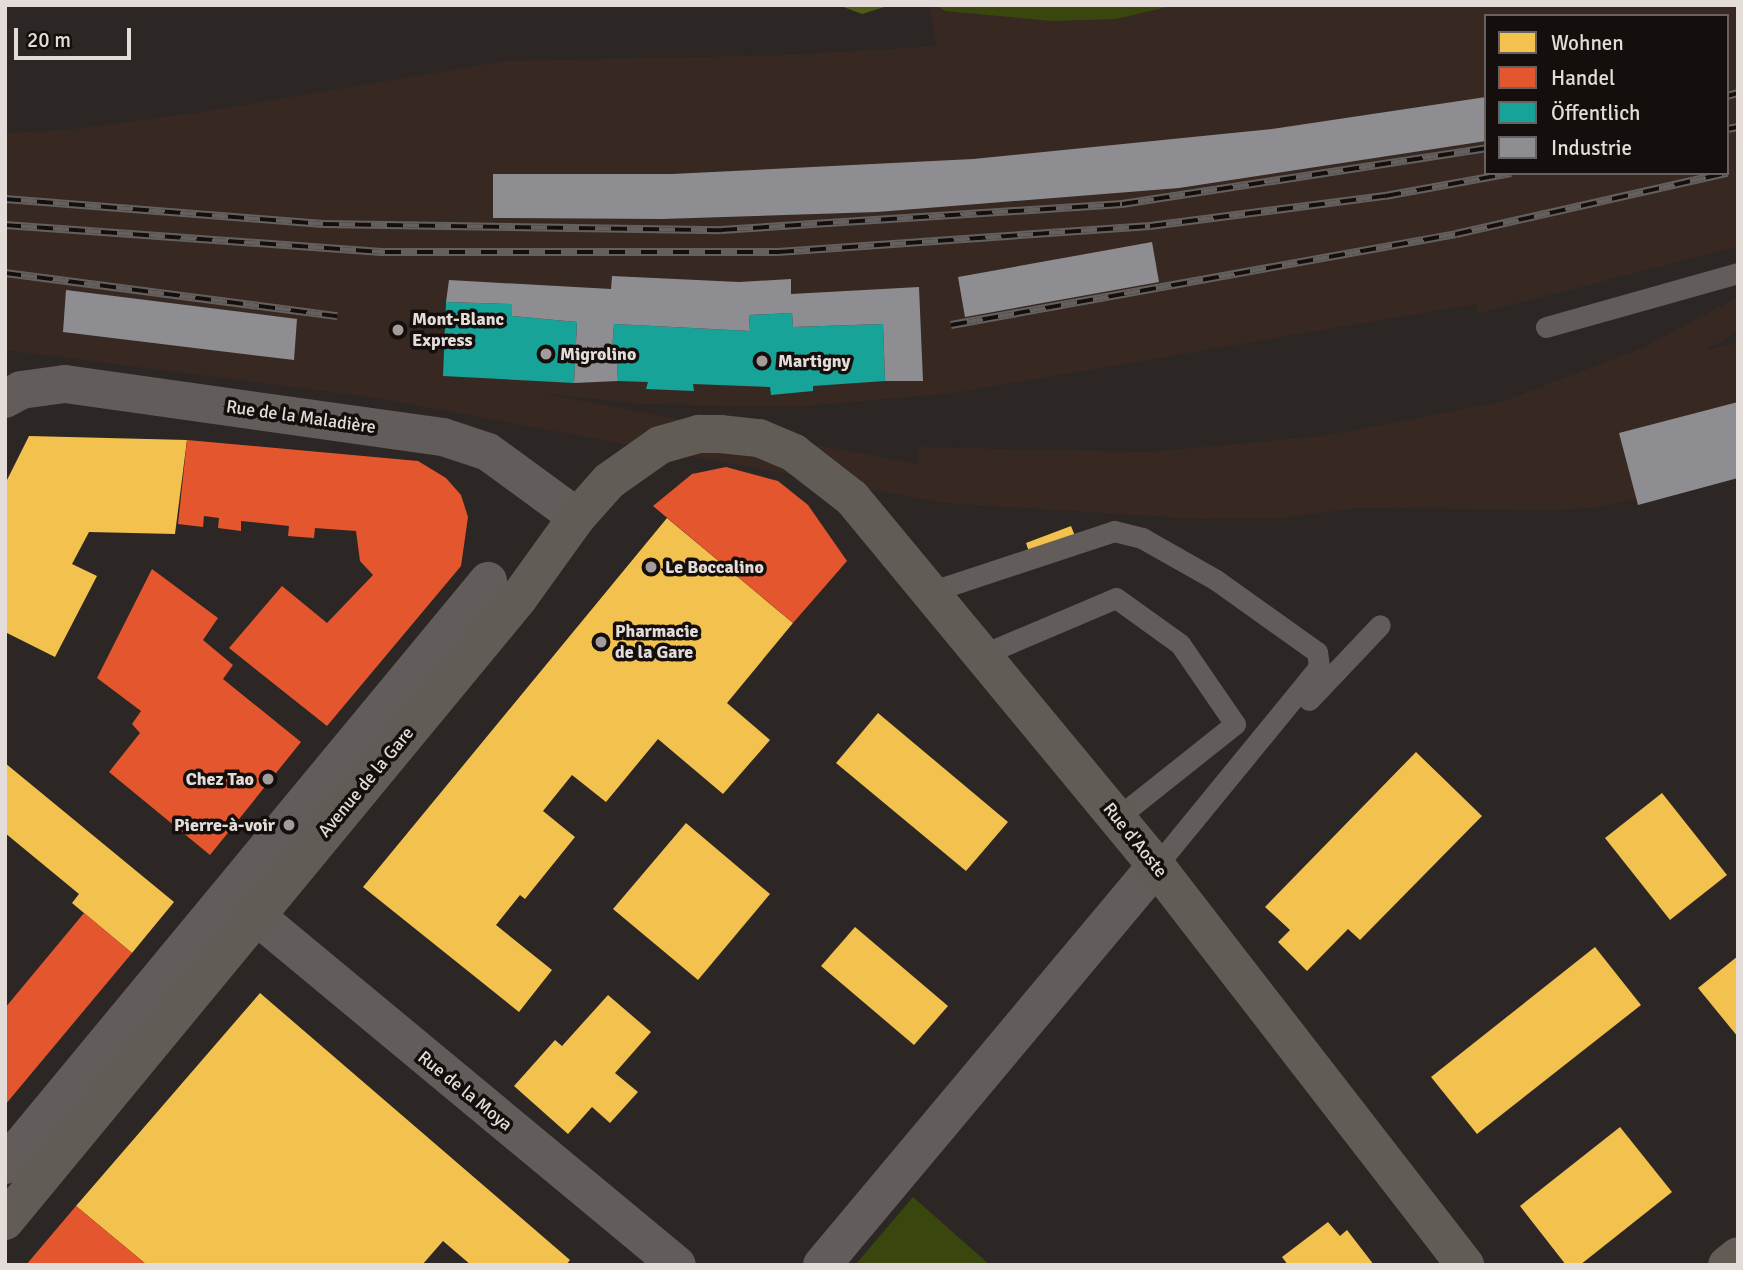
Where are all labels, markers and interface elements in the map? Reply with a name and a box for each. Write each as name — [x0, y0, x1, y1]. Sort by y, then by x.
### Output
scale bar — [18, 14, 135, 58]
legend — [1484, 14, 1729, 175]
text: 20 m — [27, 27, 71, 53]
text: Wohnen — [1551, 30, 1624, 56]
text: Handel — [1551, 65, 1615, 91]
text: Öffentlich — [1551, 100, 1641, 126]
text: Industrie — [1551, 135, 1632, 161]
place label: Mont-Blanc Express — [412, 309, 504, 352]
marker: Mont-Blanc Express — [390, 322, 406, 338]
place label: Migrolino — [560, 343, 636, 365]
marker: Migrolino — [538, 346, 554, 362]
place label: Martigny — [778, 350, 850, 372]
marker: Martigny — [752, 351, 772, 371]
street label: Rue de la Maladière — [225, 396, 377, 438]
place label: Le Boccalino — [665, 556, 764, 578]
marker: Le Boccalino — [643, 559, 659, 575]
place label: Pharmacie de la Gare — [615, 621, 698, 664]
marker: Pharmacie de la Gare — [593, 634, 609, 650]
street label: Avenue de la Gare — [314, 723, 418, 841]
place label: Chez Tao — [186, 768, 254, 790]
marker: Chez Tao — [260, 771, 276, 787]
street label: Rue d'Aoste — [1098, 798, 1172, 882]
place label: Pierre-à-voir — [174, 814, 275, 836]
marker: Pierre-à-voir — [281, 817, 297, 833]
street label: Rue de la Moya — [414, 1046, 516, 1136]

